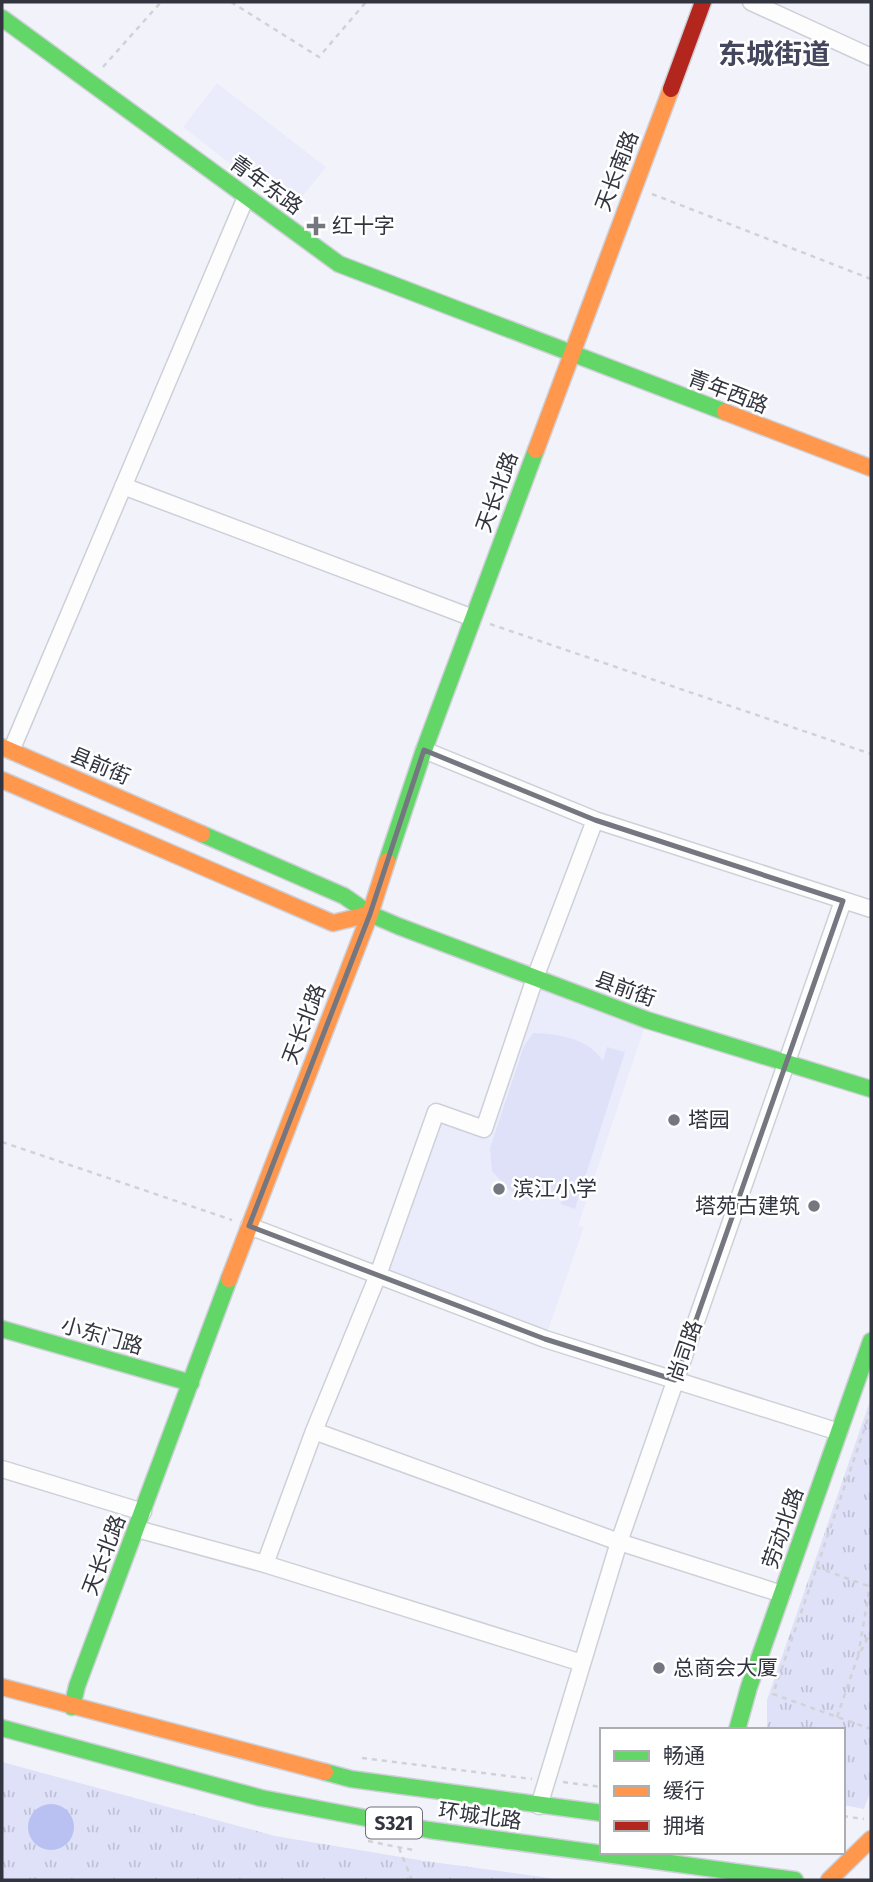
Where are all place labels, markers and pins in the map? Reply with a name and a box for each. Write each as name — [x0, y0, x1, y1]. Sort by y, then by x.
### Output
place label: 红十字 — [332, 213, 395, 239]
marker: 红十字 — [306, 216, 326, 236]
place label: 塔园 — [688, 1107, 730, 1133]
marker: 塔园 — [666, 1112, 682, 1128]
place label: 滨江小学 — [513, 1176, 597, 1202]
marker: 滨江小学 — [491, 1181, 507, 1197]
place label: 塔苑古建筑 — [695, 1193, 800, 1219]
marker: 塔苑古建筑 — [806, 1198, 822, 1214]
place label: 总商会大厦 — [673, 1655, 778, 1681]
marker: 总商会大厦 — [651, 1660, 667, 1676]

